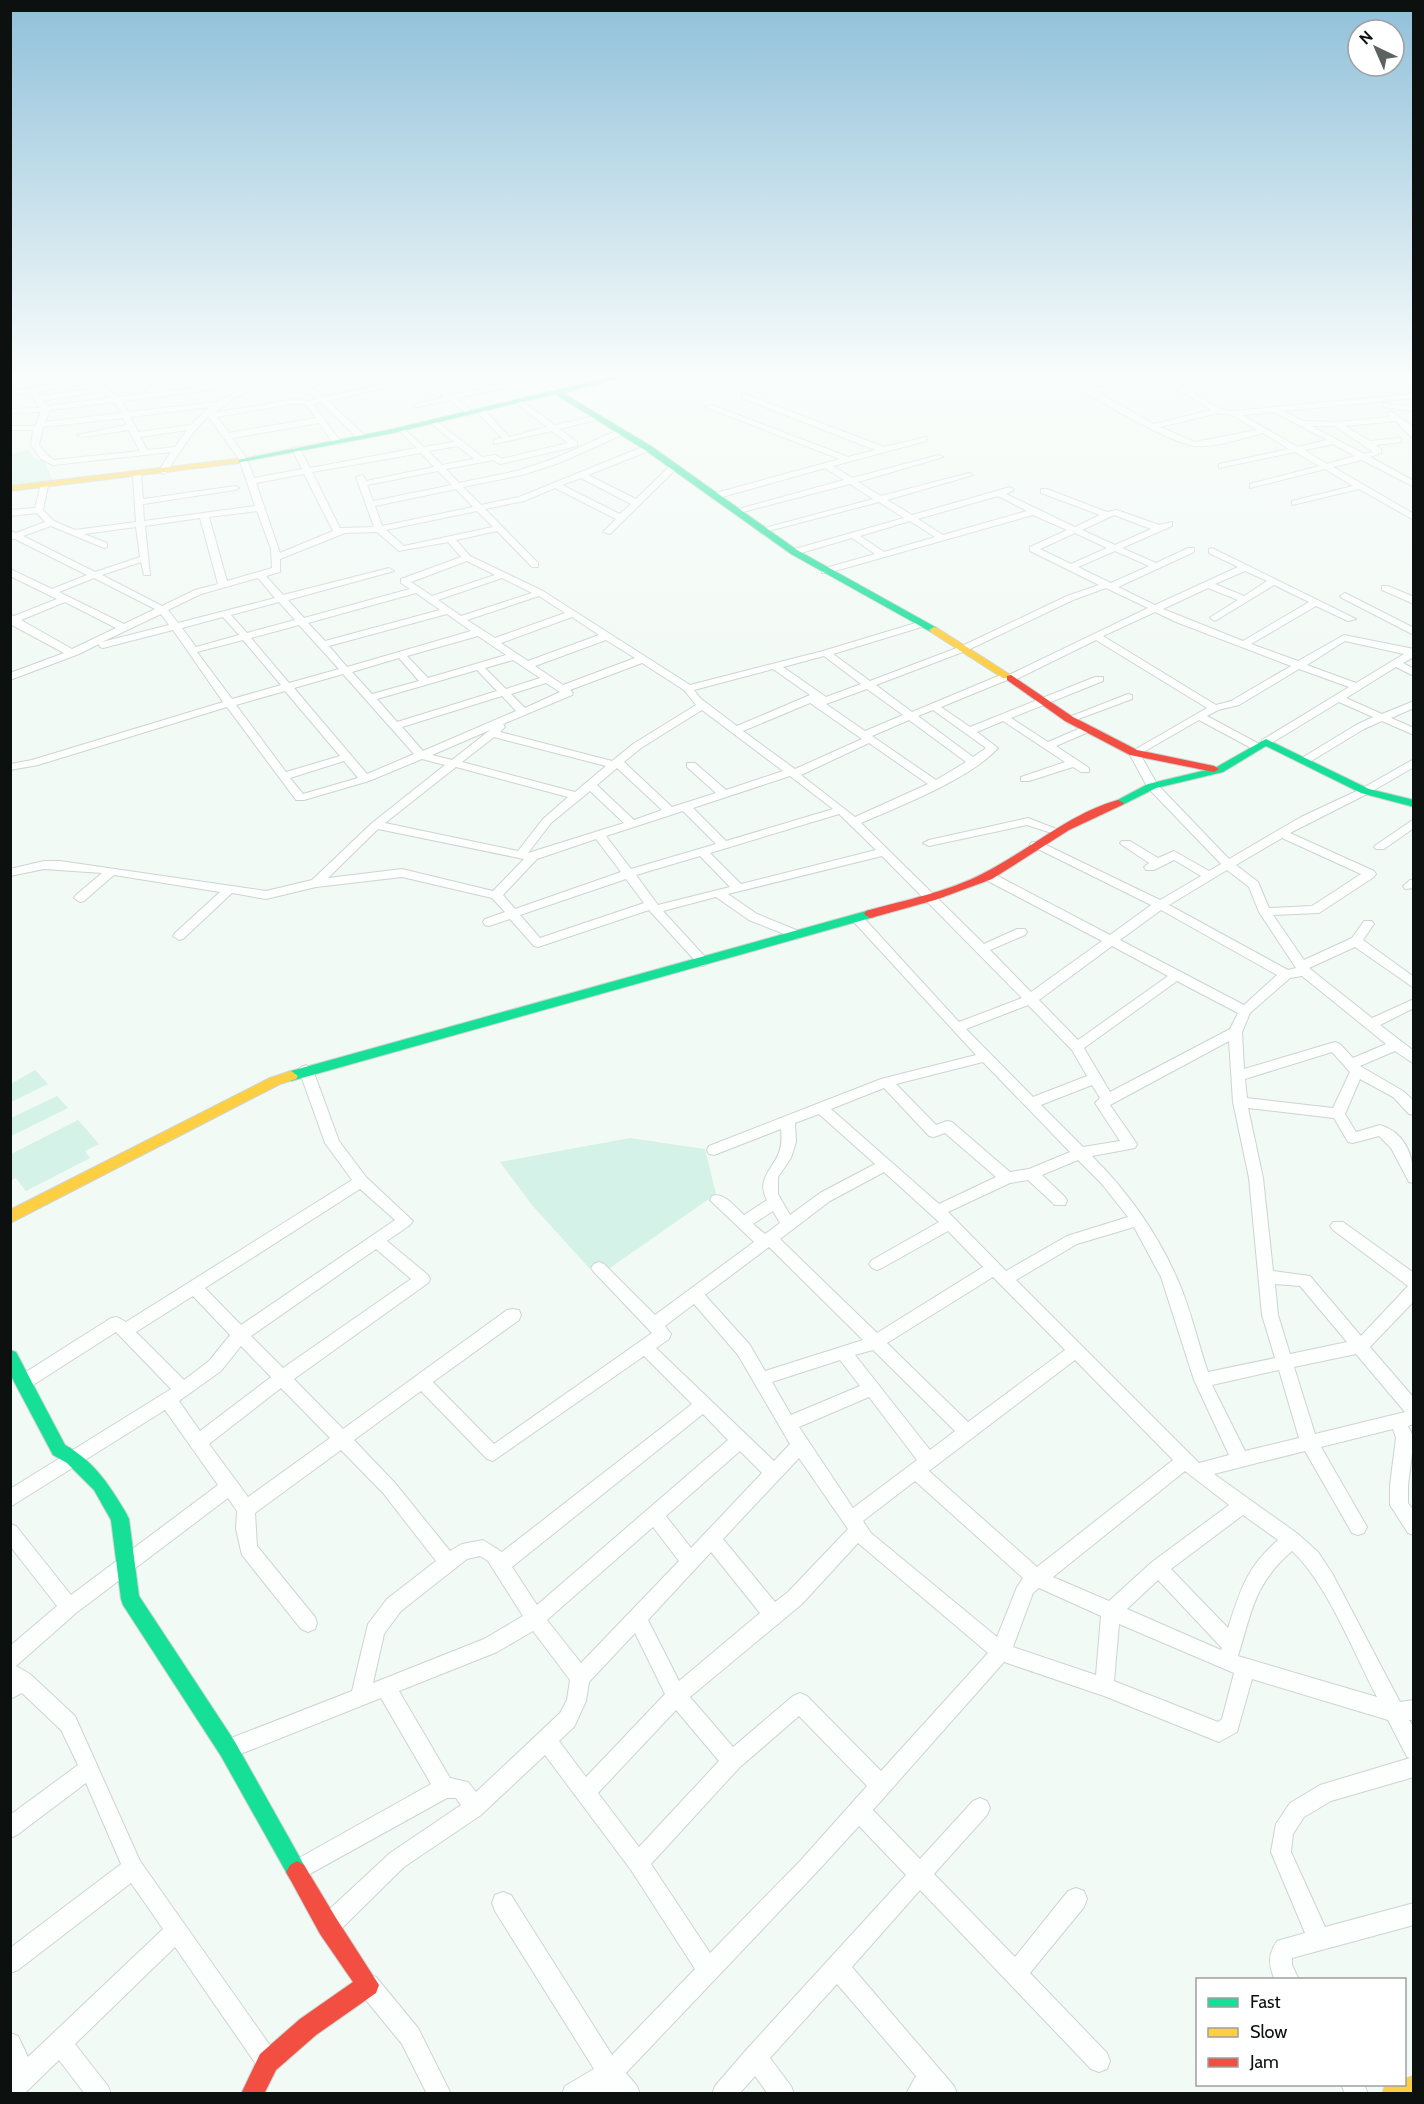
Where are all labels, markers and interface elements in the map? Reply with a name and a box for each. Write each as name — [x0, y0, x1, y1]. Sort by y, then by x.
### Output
north arrow — [1346, 18, 1406, 78]
text: N — [1355, 27, 1377, 48]
legend — [1196, 1978, 1406, 2086]
text: Fast — [1250, 1991, 1281, 2013]
text: Slow — [1250, 2021, 1287, 2043]
text: Jam — [1249, 2051, 1279, 2073]

